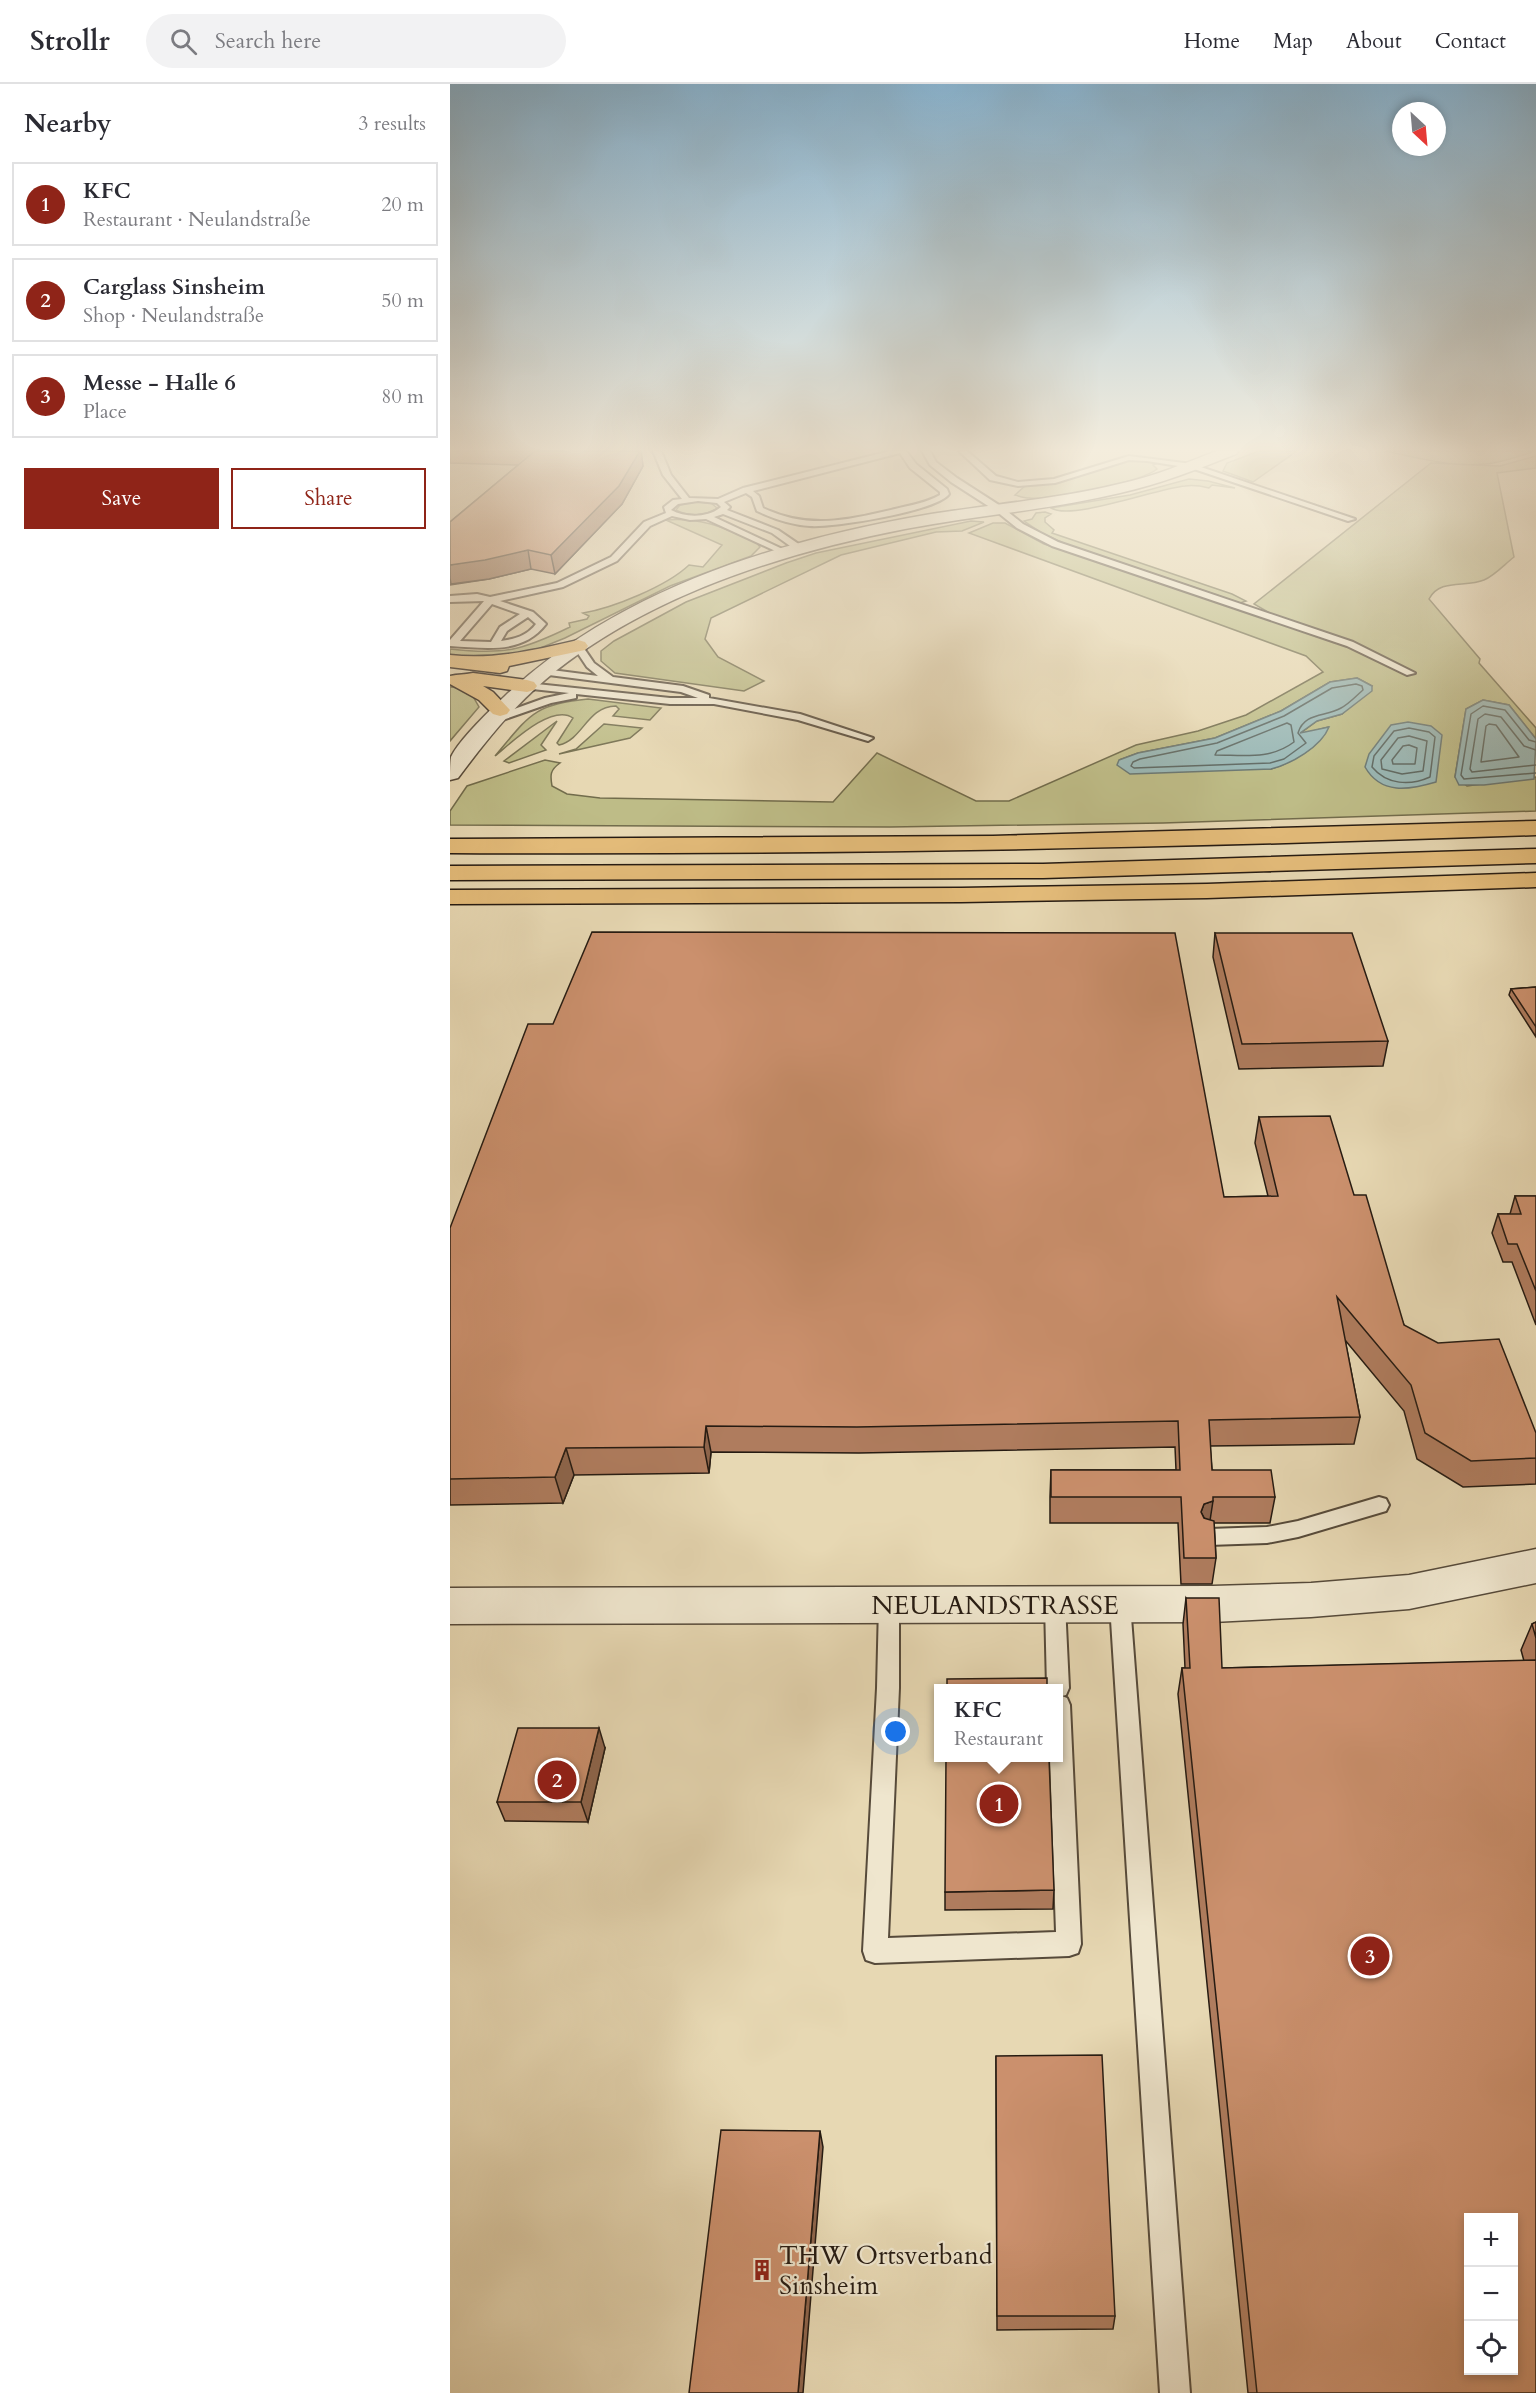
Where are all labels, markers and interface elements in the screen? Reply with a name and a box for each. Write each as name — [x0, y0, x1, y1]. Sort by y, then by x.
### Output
search box — [146, 14, 566, 68]
text: Strollr — [30, 22, 110, 60]
icon: search — [167, 25, 200, 58]
text: Search here — [215, 26, 321, 56]
text: Home — [1184, 27, 1240, 56]
text: Map — [1273, 27, 1313, 56]
text: About — [1346, 27, 1402, 56]
text: Contact — [1435, 27, 1506, 56]
north arrow — [1392, 102, 1446, 156]
text: Nearby — [24, 106, 112, 141]
text: 3 results — [358, 110, 426, 137]
text: KFC — [83, 176, 131, 206]
text: 1 — [40, 191, 51, 218]
text: 20 m — [381, 191, 424, 218]
text: Restaurant · Neulandstraße — [83, 206, 311, 233]
text: Carglass Sinsheim — [83, 272, 265, 302]
text: 2 — [40, 287, 51, 314]
text: 50 m — [381, 287, 424, 314]
text: Shop · Neulandstraße — [83, 302, 264, 329]
text: Messe - Halle 6 — [83, 368, 236, 398]
text: 3 — [40, 383, 51, 410]
text: 80 m — [381, 383, 424, 410]
text: Place — [83, 398, 127, 425]
button: Save — [24, 468, 219, 529]
button: Share — [231, 468, 426, 529]
street label: NEULANDSTRASSE — [871, 1588, 1119, 1623]
popup — [934, 1684, 1063, 1762]
text: KFC — [954, 1695, 1002, 1725]
your location — [881, 1717, 910, 1746]
text: Restaurant — [954, 1725, 1043, 1752]
pin: 2 — [538, 1758, 576, 1802]
pin: 1 — [980, 1782, 1018, 1826]
pin: 3 — [1350, 1934, 1390, 1978]
map controls — [1464, 2213, 1518, 2375]
button: + — [1464, 2213, 1518, 2267]
place label: THW Ortsverband Sinsheim — [779, 2238, 993, 2303]
building icon: THW Ortsverband Sinsheim — [750, 2258, 774, 2282]
button: − — [1464, 2267, 1518, 2321]
button: locate — [1464, 2321, 1518, 2375]

